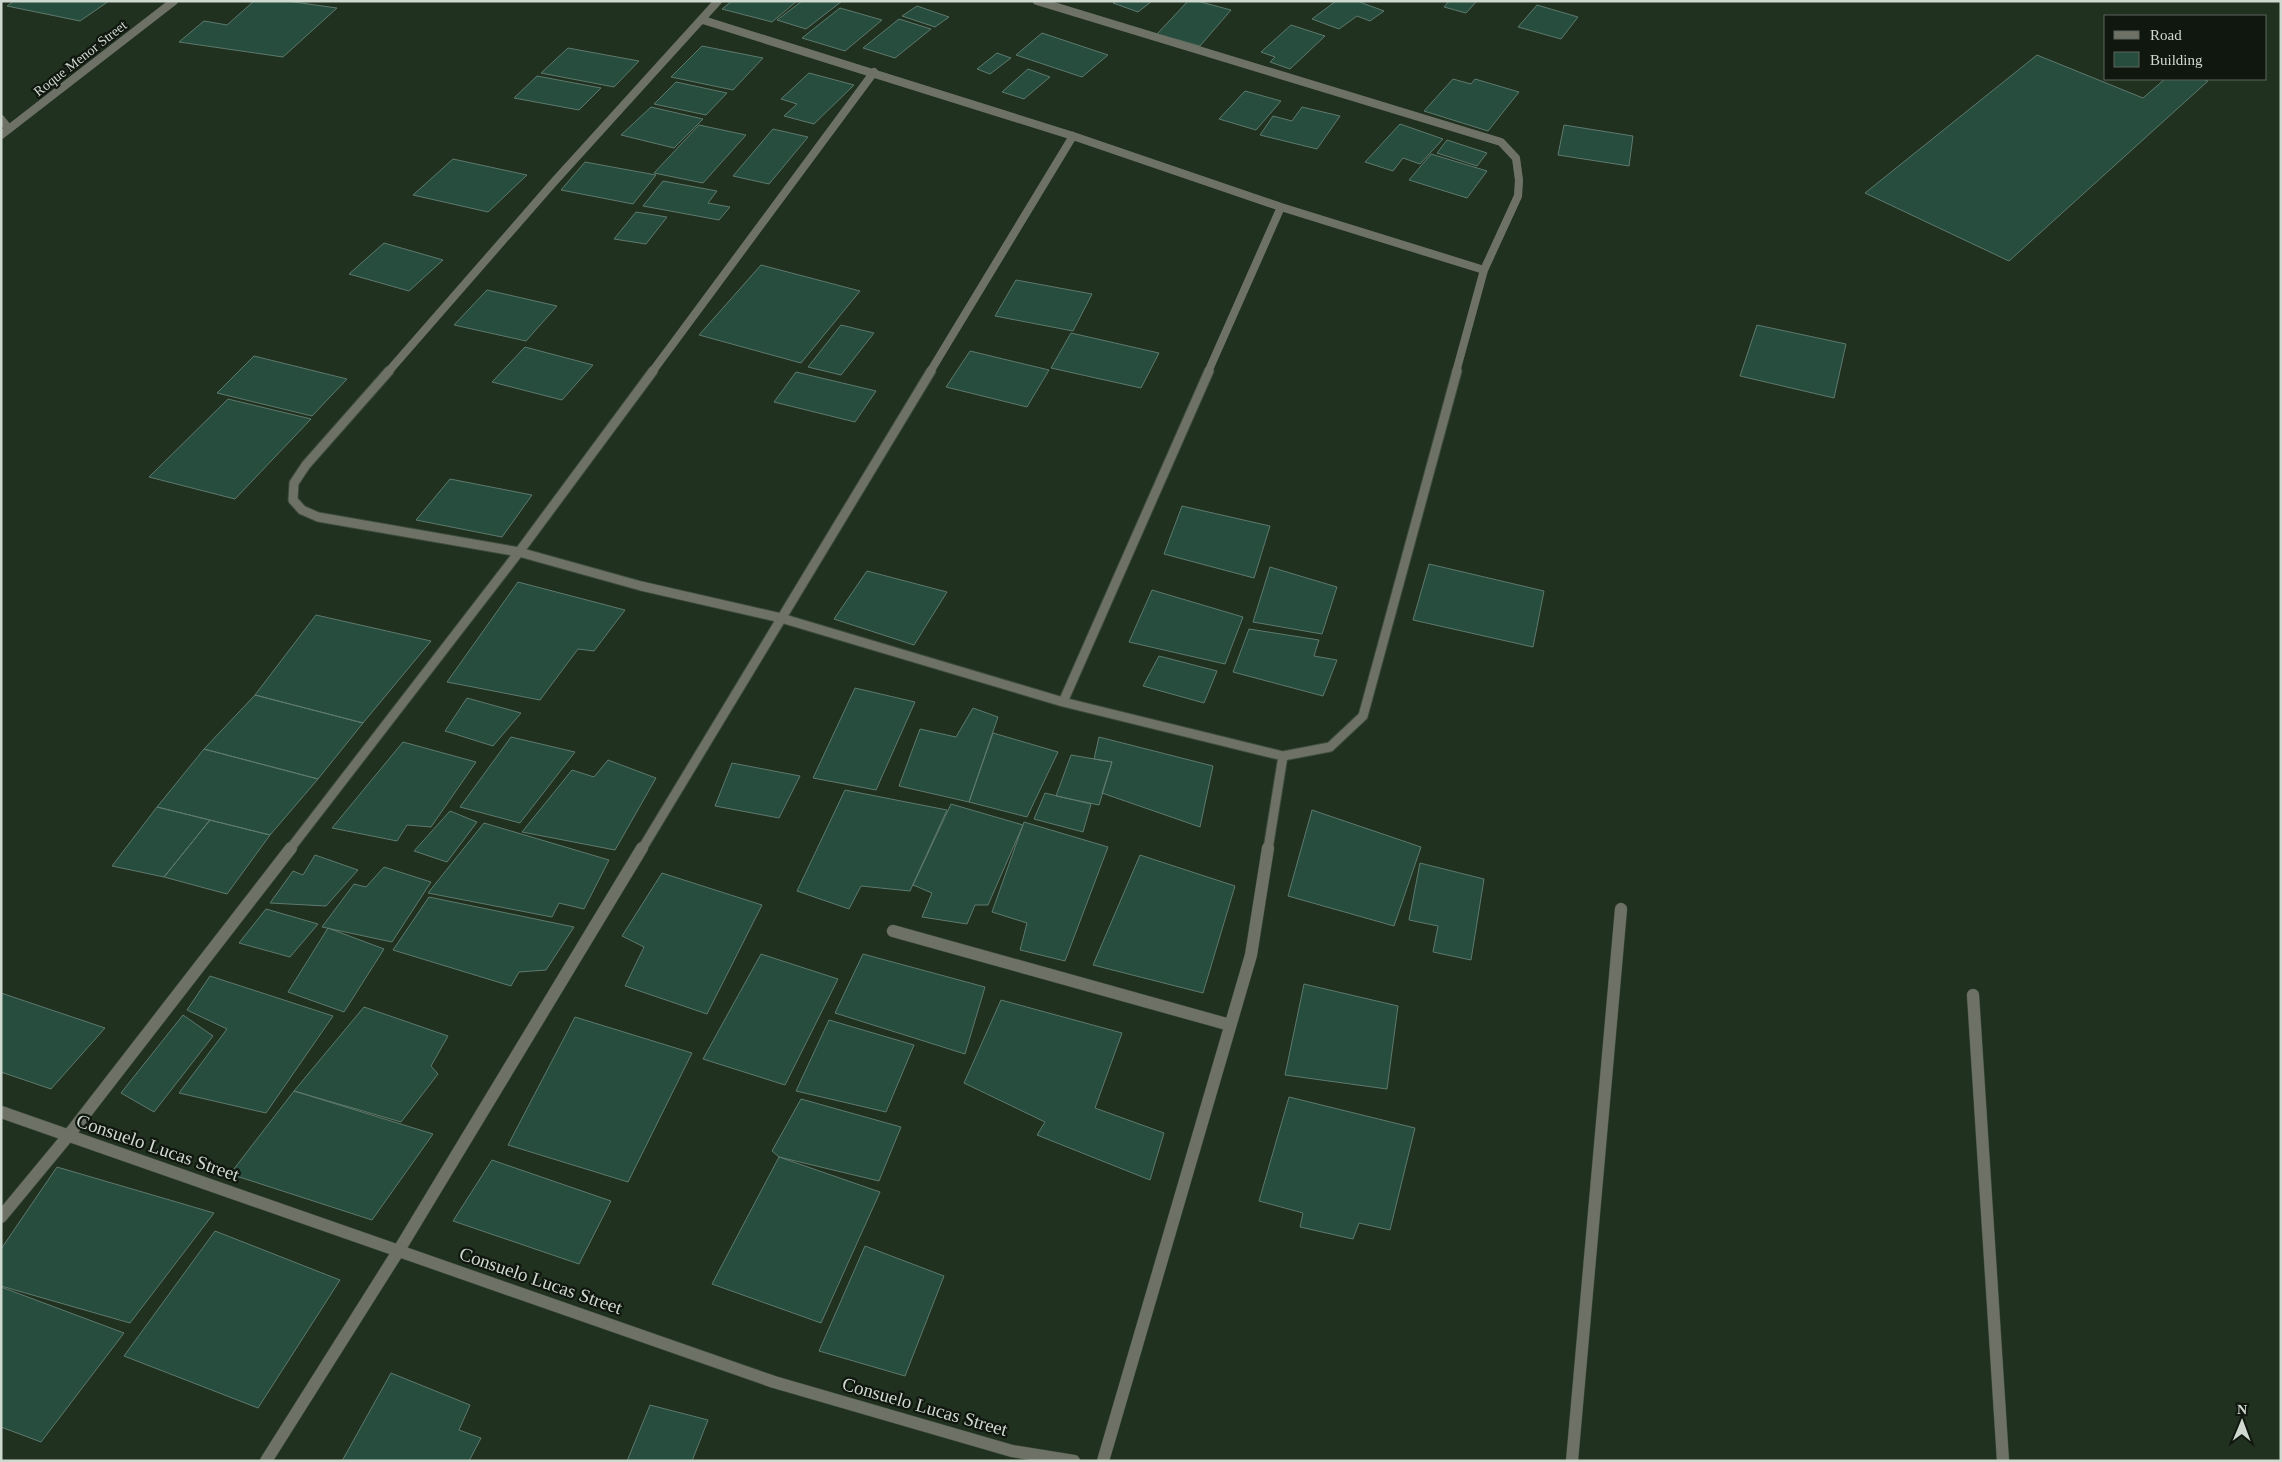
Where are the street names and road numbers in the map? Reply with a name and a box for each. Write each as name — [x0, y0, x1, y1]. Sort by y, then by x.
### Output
street label: Roque Menor Street — [31, 17, 130, 99]
street label: Consuelo Lucas Street — [74, 1110, 243, 1185]
street label: Consuelo Lucas Street — [457, 1243, 626, 1318]
street label: Consuelo Lucas Street — [840, 1373, 1011, 1440]

